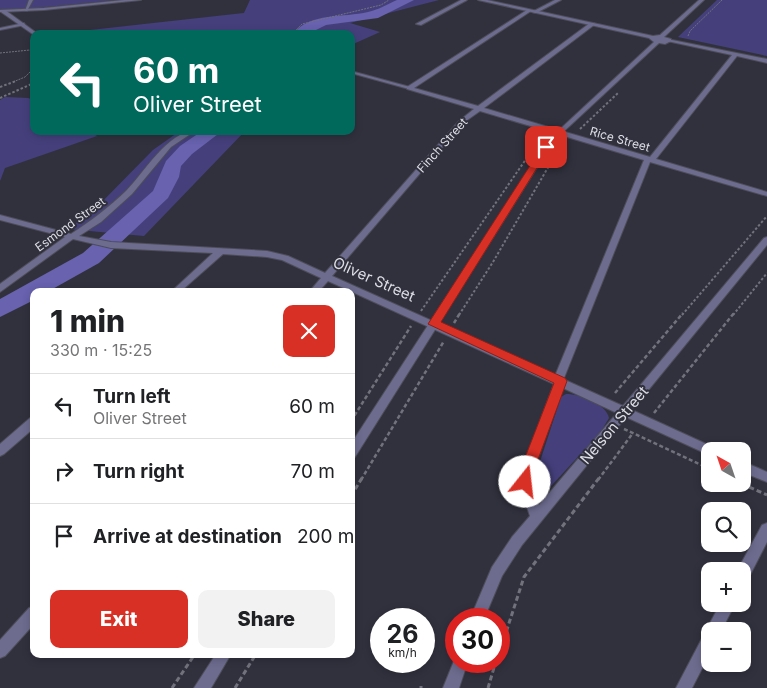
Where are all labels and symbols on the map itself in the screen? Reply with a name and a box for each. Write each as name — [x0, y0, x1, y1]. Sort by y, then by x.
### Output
street label: Finch Street — [414, 115, 470, 175]
street label: Rice Street — [588, 123, 652, 155]
pin — [525, 126, 567, 168]
street label: Esmond Street — [32, 194, 108, 254]
street label: Oliver Street — [330, 252, 418, 306]
street label: Nelson Street — [576, 382, 652, 468]
north arrow — [701, 442, 751, 492]
position arrow — [498, 455, 550, 507]
speed limit sign: 30 — [445, 608, 510, 673]

